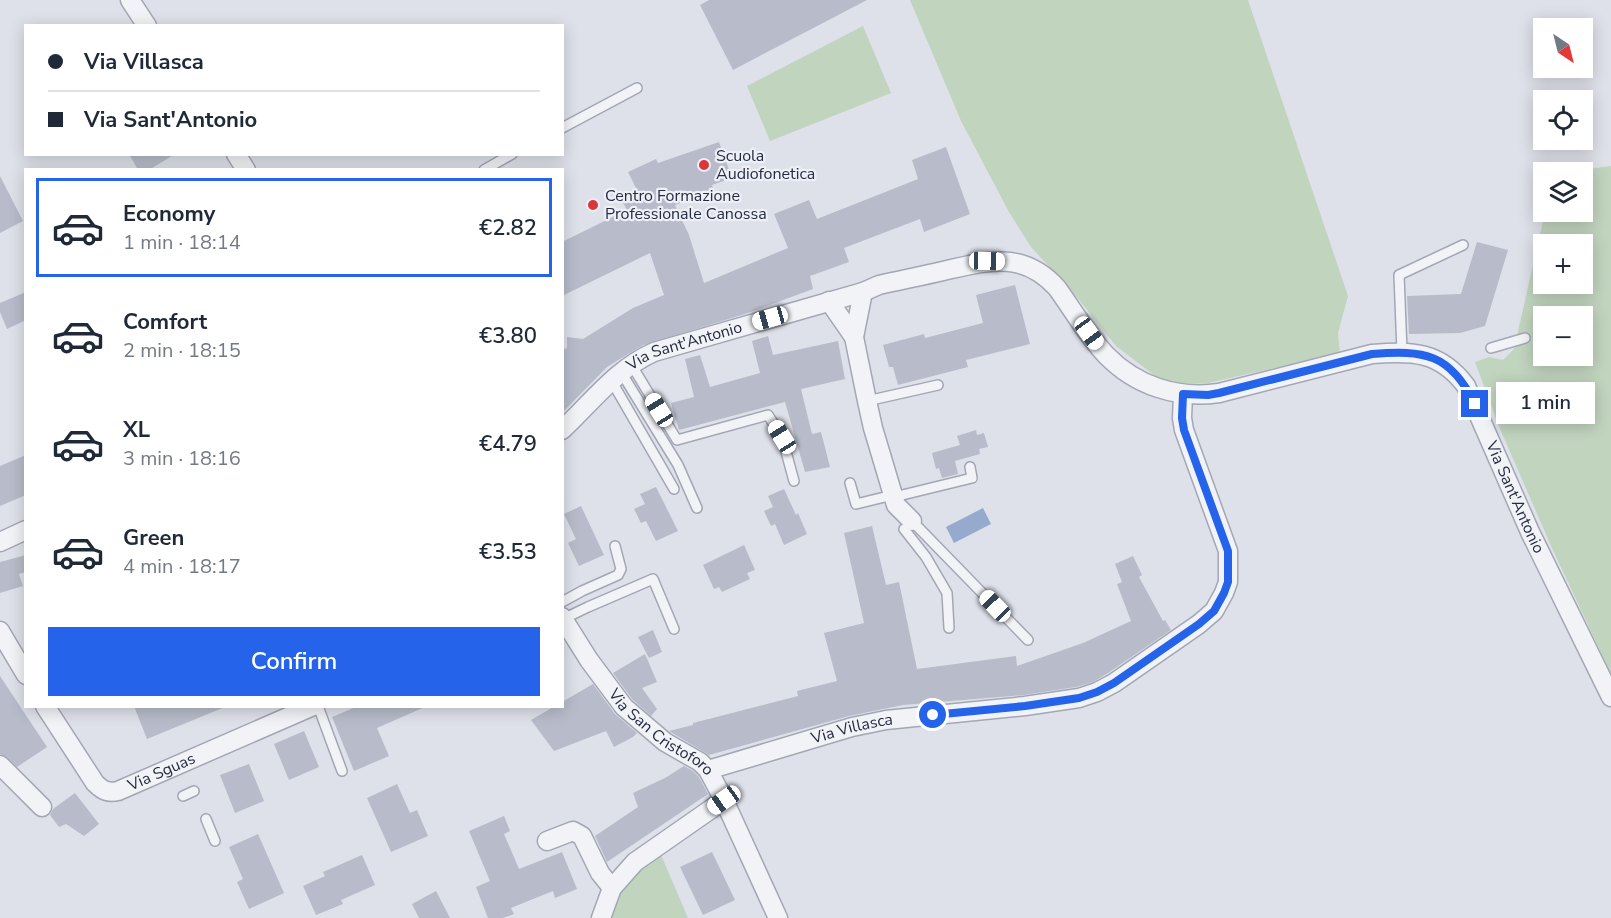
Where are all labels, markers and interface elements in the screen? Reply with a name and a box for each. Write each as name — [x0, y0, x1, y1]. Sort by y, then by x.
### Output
north arrow — [1533, 18, 1593, 78]
map controls — [1533, 18, 1593, 366]
text: Via Villasca — [84, 47, 204, 77]
button: locate — [1533, 90, 1593, 150]
text: Via Sant'Antonio — [84, 105, 257, 135]
place label: Scuola Audiofonetica — [716, 145, 815, 185]
marker: Scuola Audiofonetica — [697, 158, 711, 172]
button: layers — [1533, 162, 1593, 222]
place label: Centro Formazione Professionale Canossa — [605, 185, 767, 225]
marker: Centro Formazione Professionale Canossa — [586, 198, 600, 212]
text: Economy — [123, 199, 215, 229]
icon: car — [51, 201, 105, 255]
text: €2.82 — [479, 213, 537, 243]
text: 1 min · 18:14 — [123, 229, 241, 256]
button: + — [1533, 234, 1593, 294]
car — [969, 252, 1005, 270]
car — [750, 304, 790, 332]
button: − — [1533, 306, 1593, 366]
text: Comfort — [123, 307, 207, 337]
icon: car — [51, 309, 105, 363]
car — [1071, 313, 1107, 353]
street label: Via Sant'Antonio — [621, 316, 745, 377]
text: €3.80 — [479, 321, 537, 351]
text: 2 min · 18:15 — [123, 337, 241, 364]
callout: 1 min — [1496, 383, 1595, 425]
text: 1 min — [1520, 389, 1571, 416]
car — [642, 390, 676, 430]
route end — [1461, 390, 1488, 417]
text: XL — [123, 415, 150, 445]
icon: car — [51, 417, 105, 471]
car — [765, 417, 799, 457]
text: €4.79 — [479, 429, 537, 459]
street label: Via Sant'Antonio — [1480, 437, 1550, 557]
text: 3 min · 18:16 — [123, 445, 241, 472]
text: Green — [123, 523, 184, 553]
icon: car — [51, 525, 105, 579]
text: €3.53 — [479, 537, 537, 567]
text: 4 min · 18:17 — [123, 553, 241, 580]
car — [976, 587, 1014, 625]
button: Confirm — [48, 627, 540, 696]
street label: Via San Cristoforo — [603, 683, 719, 781]
route start — [919, 701, 946, 728]
street label: Via Villasca — [808, 708, 894, 750]
street label: Via Sguas — [123, 748, 199, 797]
car — [704, 782, 744, 818]

